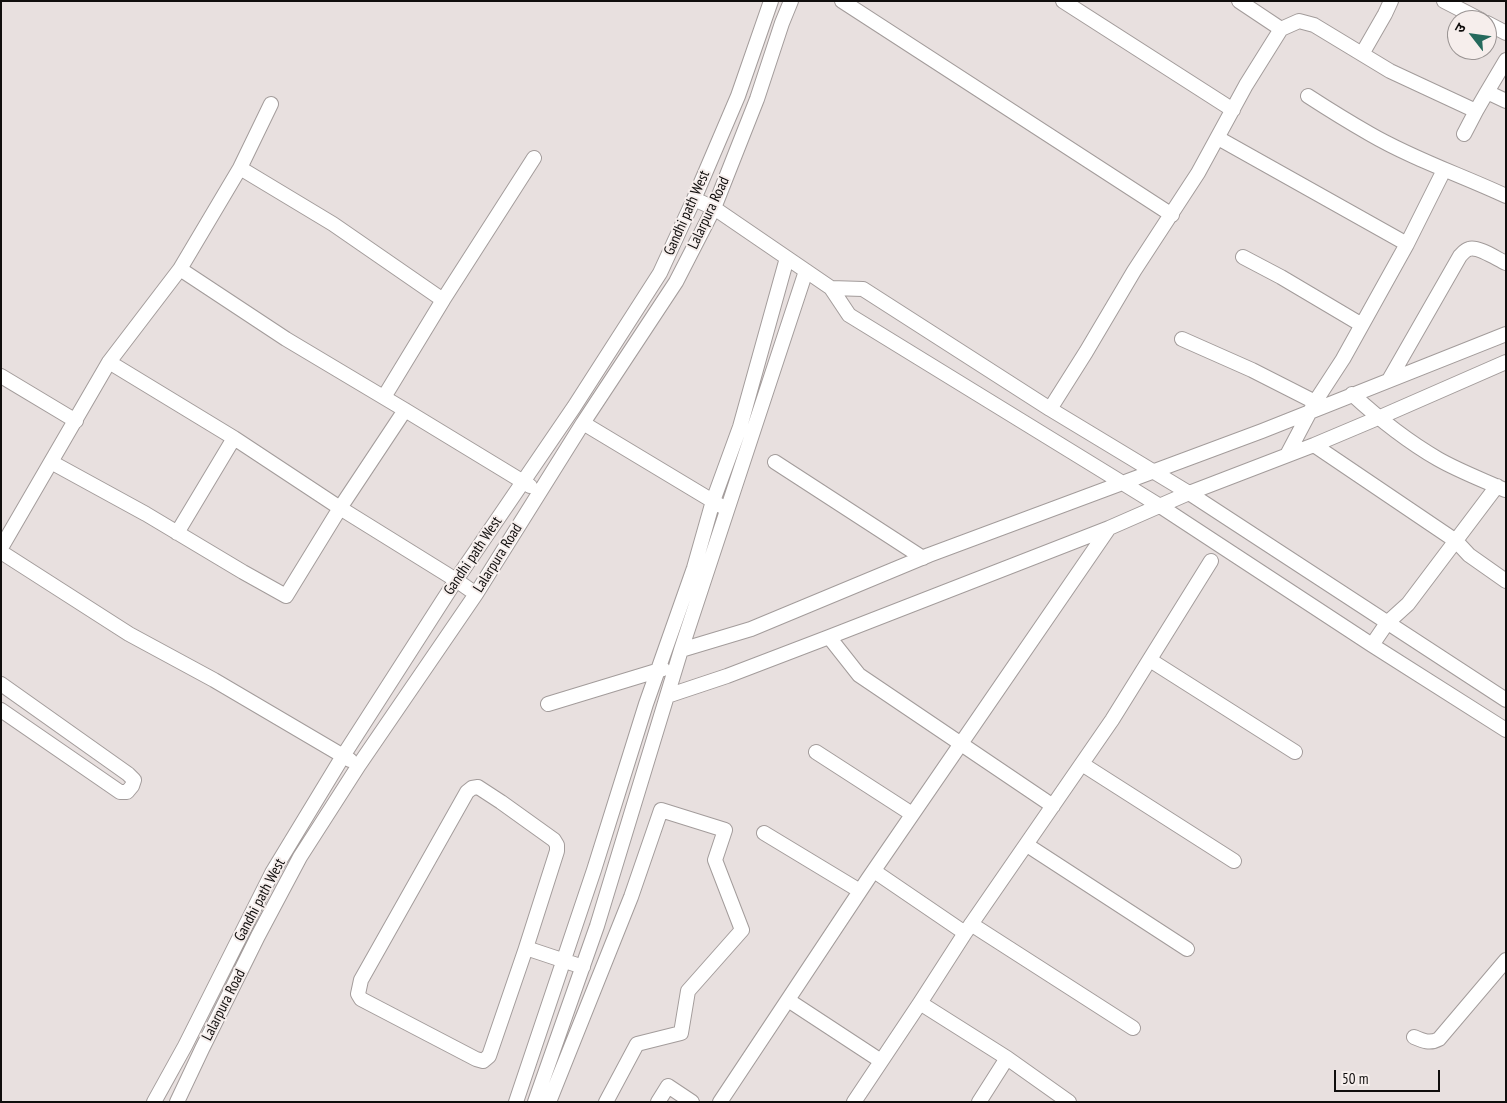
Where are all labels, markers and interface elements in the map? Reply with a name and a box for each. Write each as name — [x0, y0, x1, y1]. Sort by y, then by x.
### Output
north arrow — [1447, 10, 1497, 60]
text: उ — [1450, 20, 1470, 36]
street label: Gandhi path West — [660, 168, 714, 258]
street label: Lalarpura Road — [684, 174, 734, 252]
street label: Gandhi path West — [440, 513, 506, 599]
street label: Lalarpura Road — [470, 520, 526, 596]
street label: Gandhi path West — [231, 856, 289, 944]
street label: Lalarpura Road — [198, 966, 250, 1044]
scale bar — [1337, 1060, 1443, 1092]
text: 50 m — [1342, 1069, 1368, 1088]

